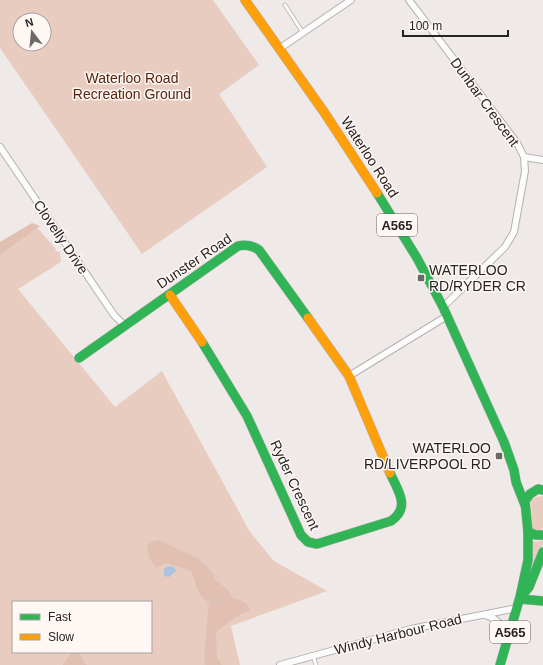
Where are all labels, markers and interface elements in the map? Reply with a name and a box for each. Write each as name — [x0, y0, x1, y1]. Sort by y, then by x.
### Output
north arrow — [12, 12, 52, 52]
scale bar — [403, 12, 508, 38]
text: N — [24, 16, 35, 29]
text: 100 m — [409, 19, 442, 33]
street label: Dunbar Crescent — [447, 54, 523, 150]
park label: Waterloo Road Recreation Ground — [73, 70, 191, 102]
street label: Waterloo Road — [338, 114, 402, 200]
street label: Clovelly Drive — [30, 197, 92, 277]
road number: A565 — [377, 214, 417, 236]
street label: Dunster Road — [154, 230, 234, 292]
place label: WATERLOO RD/RYDER CR — [429, 262, 526, 294]
marker: WATERLOO RD/RYDER CR — [416, 273, 426, 283]
street label: Ryder Crescent — [267, 438, 323, 533]
place label: WATERLOO RD/LIVERPOOL RD — [364, 440, 491, 472]
marker: WATERLOO RD/LIVERPOOL RD — [494, 451, 504, 461]
legend — [12, 601, 152, 653]
text: Fast — [48, 610, 72, 624]
street label: Windy Harbour Road — [333, 610, 463, 658]
road number: A565 — [490, 621, 530, 643]
text: Slow — [48, 630, 74, 644]

